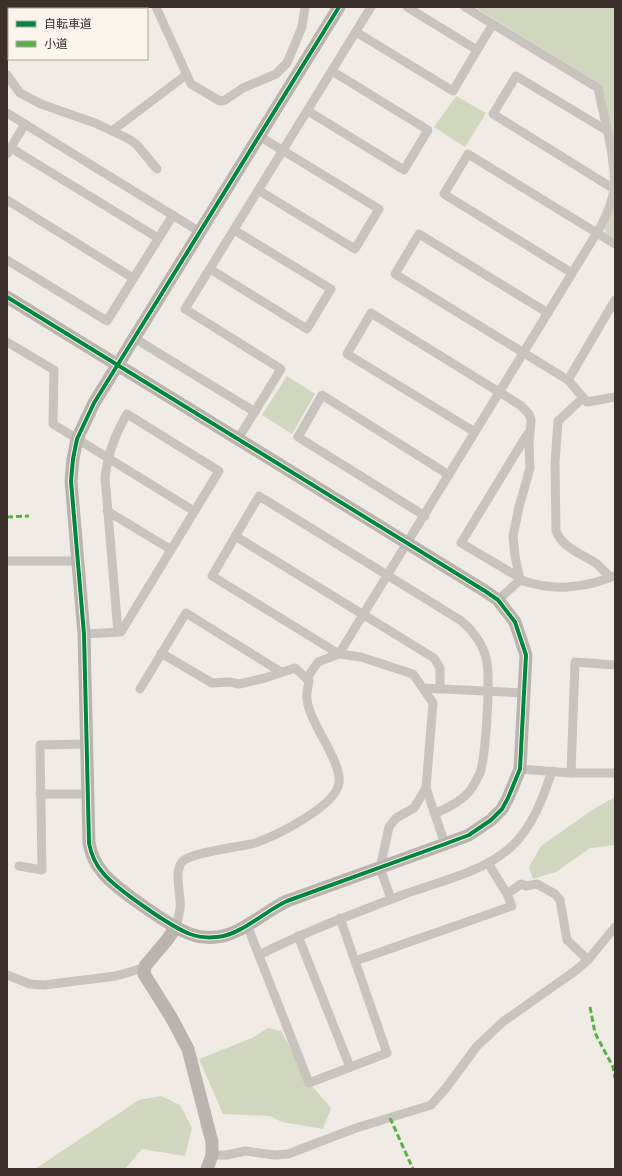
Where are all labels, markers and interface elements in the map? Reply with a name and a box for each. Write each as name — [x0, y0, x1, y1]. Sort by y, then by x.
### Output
legend — [8, 8, 148, 60]
text: 自転車道 — [44, 16, 92, 31]
text: 小道 — [44, 36, 68, 51]

